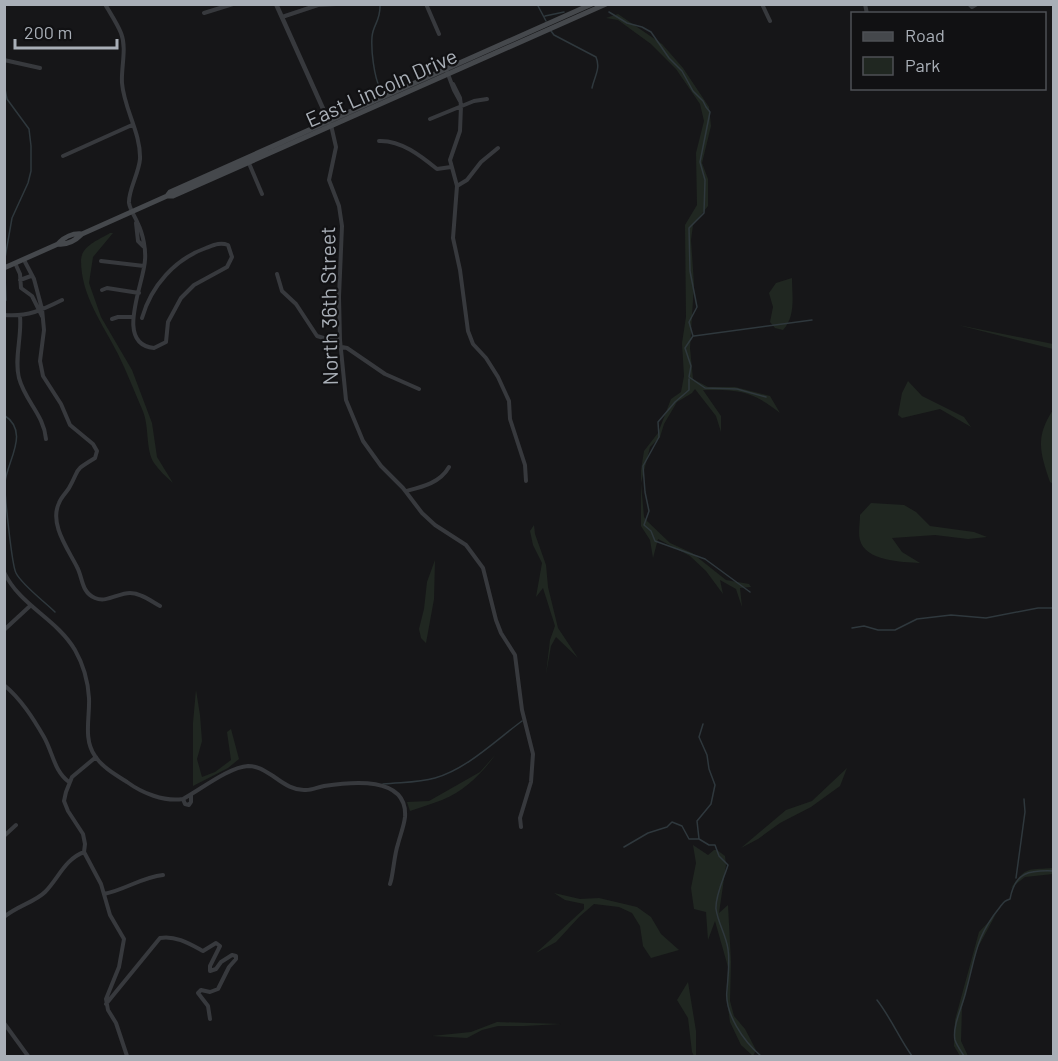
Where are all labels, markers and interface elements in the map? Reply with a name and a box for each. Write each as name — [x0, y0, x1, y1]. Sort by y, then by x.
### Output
scale bar — [15, 12, 117, 50]
legend — [851, 12, 1046, 90]
text: 200 m — [24, 21, 72, 43]
text: Road — [905, 24, 945, 46]
street label: East Lincoln Drive — [301, 42, 461, 132]
text: Park — [905, 54, 940, 76]
street label: North 36th Street — [314, 226, 342, 386]

